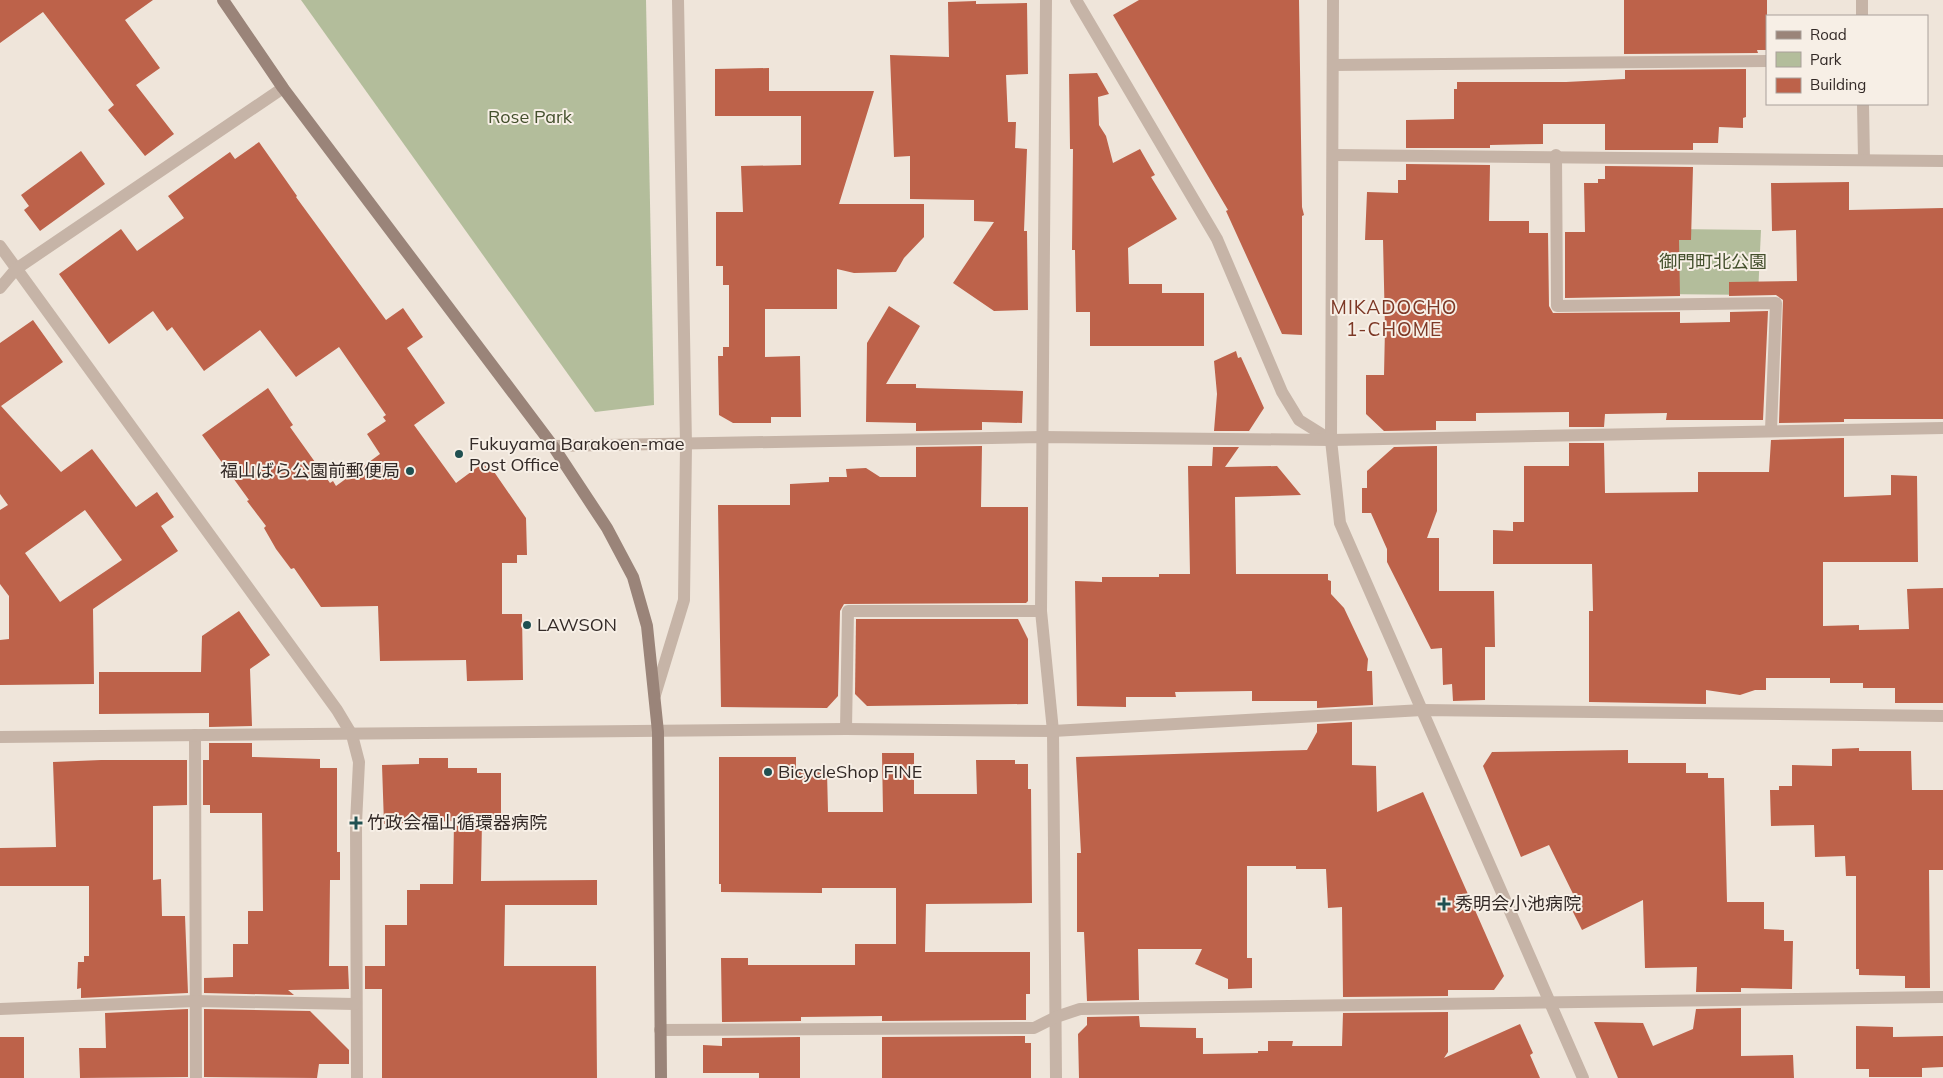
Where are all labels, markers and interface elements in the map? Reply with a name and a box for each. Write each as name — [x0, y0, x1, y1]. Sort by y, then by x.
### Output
legend — [1766, 15, 1928, 105]
text: Road — [1810, 25, 1847, 44]
text: Park — [1810, 50, 1842, 69]
text: Building — [1810, 75, 1866, 94]
park label: Rose Park — [488, 105, 573, 128]
park label: 御門町北公園 — [1659, 250, 1767, 273]
district label: MIKADOCHO 1-CHOME — [1331, 295, 1457, 341]
place label: Fukuyama Barakoen-mae Post Office — [469, 432, 684, 476]
marker: Fukuyama Barakoen-mae Post Office — [453, 448, 465, 460]
place label: 福山ばら公園前郵便局 — [220, 459, 400, 482]
marker: 福山ばら公園前郵便局 — [404, 465, 416, 477]
place label: LAWSON — [537, 613, 617, 636]
marker: LAWSON — [521, 619, 533, 631]
place label: BicycleShop FINE — [778, 760, 922, 783]
marker: BicycleShop FINE — [762, 766, 774, 778]
place label: 竹政会福山循環器病院 — [367, 811, 547, 834]
marker: 竹政会福山循環器病院 — [349, 816, 363, 830]
place label: 秀明会小池病院 — [1455, 892, 1581, 915]
marker: 秀明会小池病院 — [1437, 897, 1451, 911]

